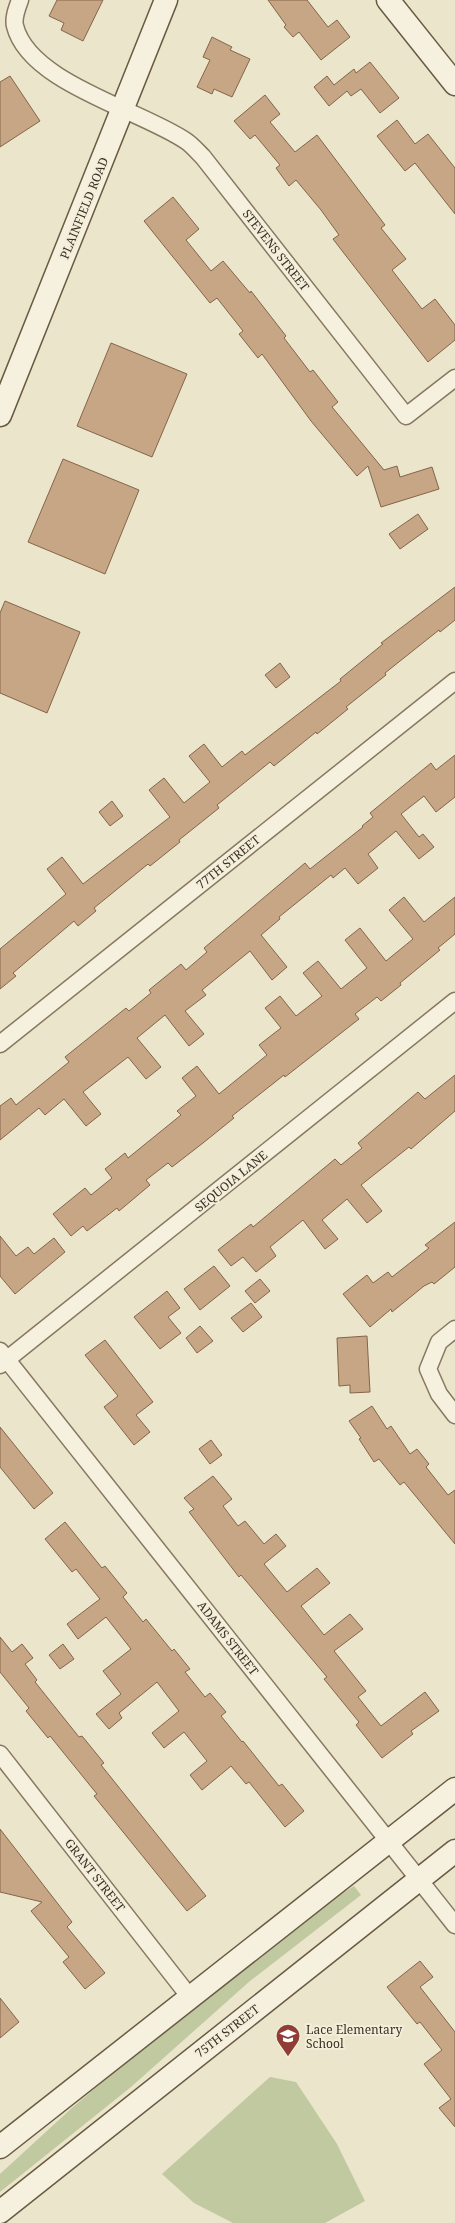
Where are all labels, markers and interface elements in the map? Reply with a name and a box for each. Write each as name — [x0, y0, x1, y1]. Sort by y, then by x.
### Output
street label: PLAINFIELD ROAD — [56, 154, 112, 261]
street label: STEVENS STREET — [239, 206, 314, 295]
street label: 77TH STREET — [193, 831, 264, 893]
street label: SEQUOIA LANE — [191, 1146, 271, 1216]
street label: ADAMS STREET — [194, 1597, 263, 1679]
street label: GRANT STREET — [61, 1835, 129, 1916]
street label: 75TH STREET — [191, 2000, 263, 2061]
place label: Lace Elementary School — [306, 2021, 402, 2052]
school or university icon: Lace Elementary School — [275, 2023, 301, 2057]

